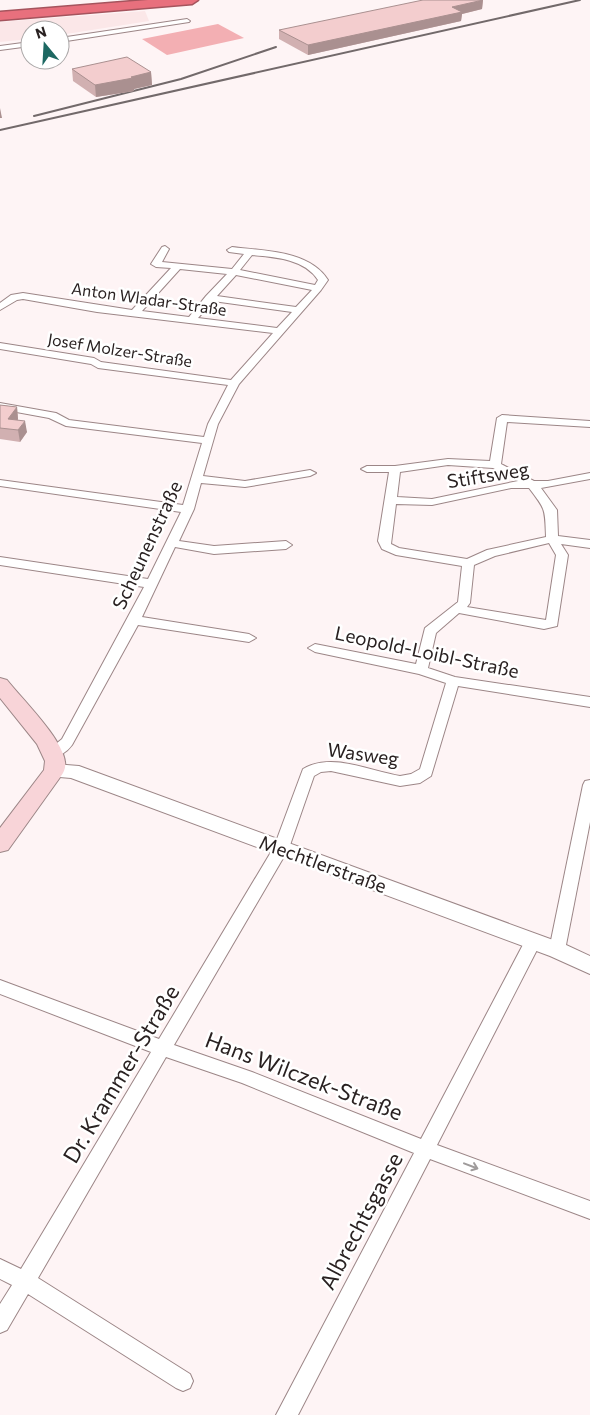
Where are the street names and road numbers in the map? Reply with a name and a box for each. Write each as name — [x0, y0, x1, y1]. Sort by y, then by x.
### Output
street label: Anton Wladar-Straße — [70, 278, 228, 319]
street label: Josef Molzer-Straße — [46, 329, 194, 370]
street label: Stiftsweg — [445, 457, 531, 492]
street label: Scheunenstraße — [107, 477, 186, 613]
street label: Leopold-Loibl-Straße — [333, 621, 521, 682]
street label: Wasweg — [326, 737, 400, 770]
street label: Mechtlerstraße — [256, 830, 390, 897]
street label: Dr. Krammer-Straße — [57, 980, 184, 1168]
street label: Hans Wilczek-Straße — [202, 1025, 407, 1126]
street label: Albrechtsgasse — [313, 1148, 408, 1294]

